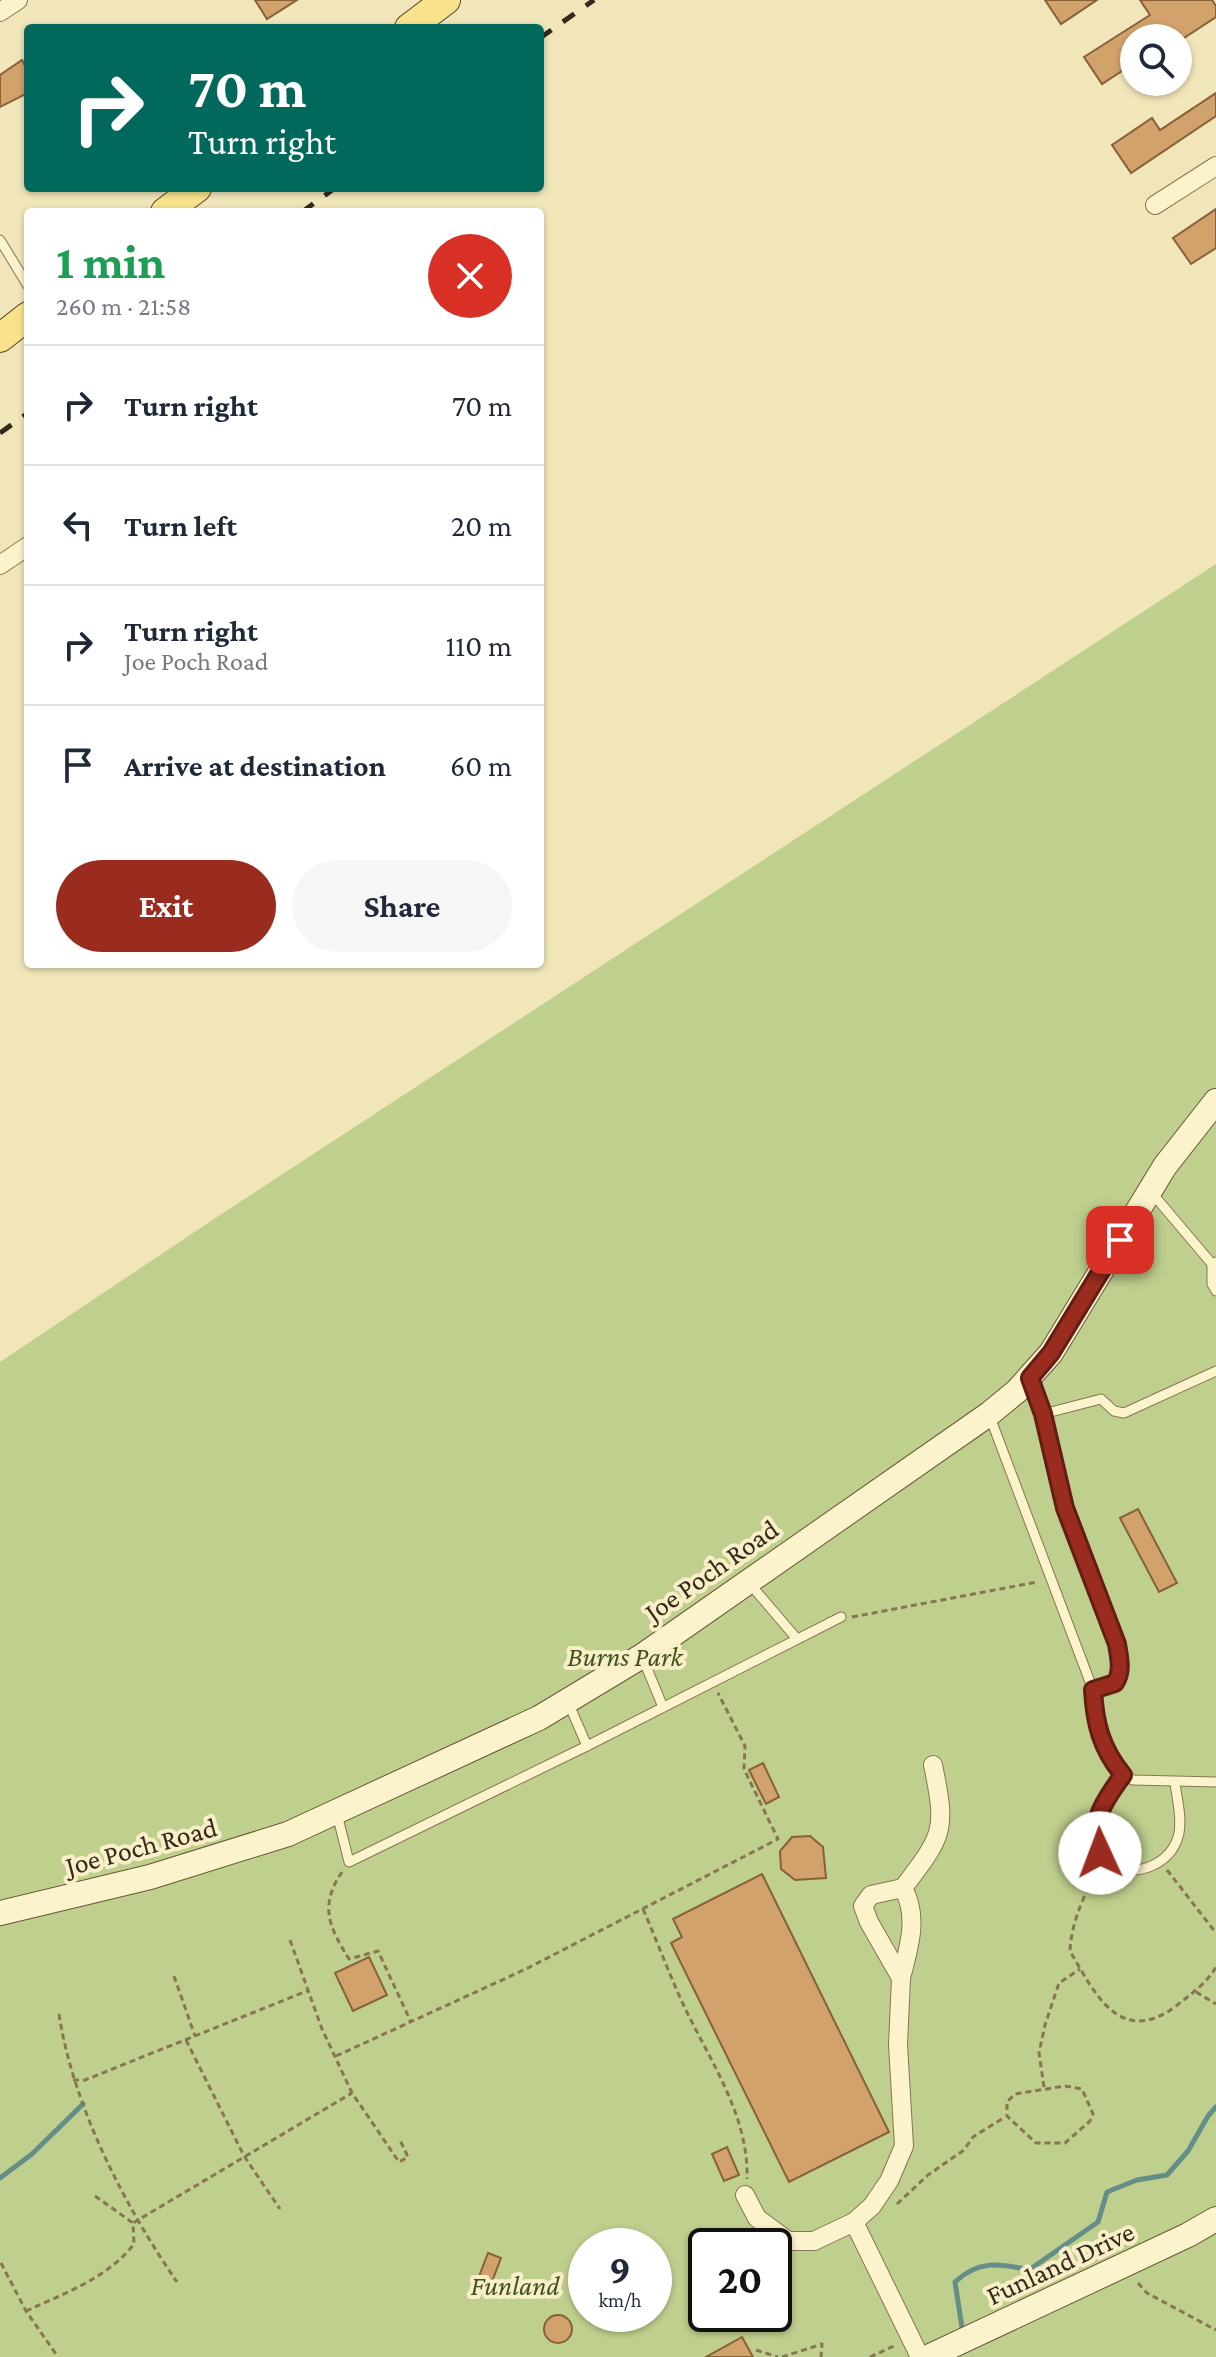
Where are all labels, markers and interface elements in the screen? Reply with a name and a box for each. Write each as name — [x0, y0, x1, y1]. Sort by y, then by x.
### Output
map controls — [1120, 24, 1192, 96]
button: search — [1120, 24, 1192, 96]
icon: right — [56, 56, 160, 160]
text: 70 m — [188, 57, 307, 119]
text: Turn right — [188, 122, 336, 162]
button: close — [428, 234, 512, 318]
text: 1 min — [56, 235, 165, 288]
text: 260 m · 21:58 — [56, 292, 191, 321]
icon: right — [56, 383, 100, 427]
text: Turn right — [124, 389, 258, 422]
text: 70 m — [452, 389, 512, 422]
icon: left — [56, 503, 100, 547]
text: Turn left — [124, 509, 237, 542]
text: 20 m — [451, 509, 512, 542]
text: Turn right — [124, 614, 258, 647]
icon: right — [56, 623, 100, 667]
text: 110 m — [445, 629, 512, 662]
text: Joe Poch Road — [124, 647, 269, 676]
icon: arrive — [56, 743, 100, 787]
text: Arrive at destination — [124, 749, 386, 782]
text: 60 m — [450, 749, 512, 782]
button: Exit — [56, 860, 276, 952]
button: Share — [292, 860, 512, 952]
pin — [1086, 1206, 1154, 1274]
icon: arrive — [1098, 1218, 1142, 1262]
street label: Joe Poch Road — [636, 1513, 784, 1629]
park label: Burns Park — [567, 1641, 685, 1672]
street label: Joe Poch Road — [59, 1811, 221, 1882]
position arrow — [1058, 1811, 1142, 1895]
street label: Funland Drive — [981, 2216, 1139, 2311]
speed limit sign: 20 — [688, 2228, 792, 2332]
text: 9 — [609, 2247, 631, 2292]
park label: Funland — [470, 2270, 560, 2301]
text: km/h — [598, 2289, 642, 2311]

